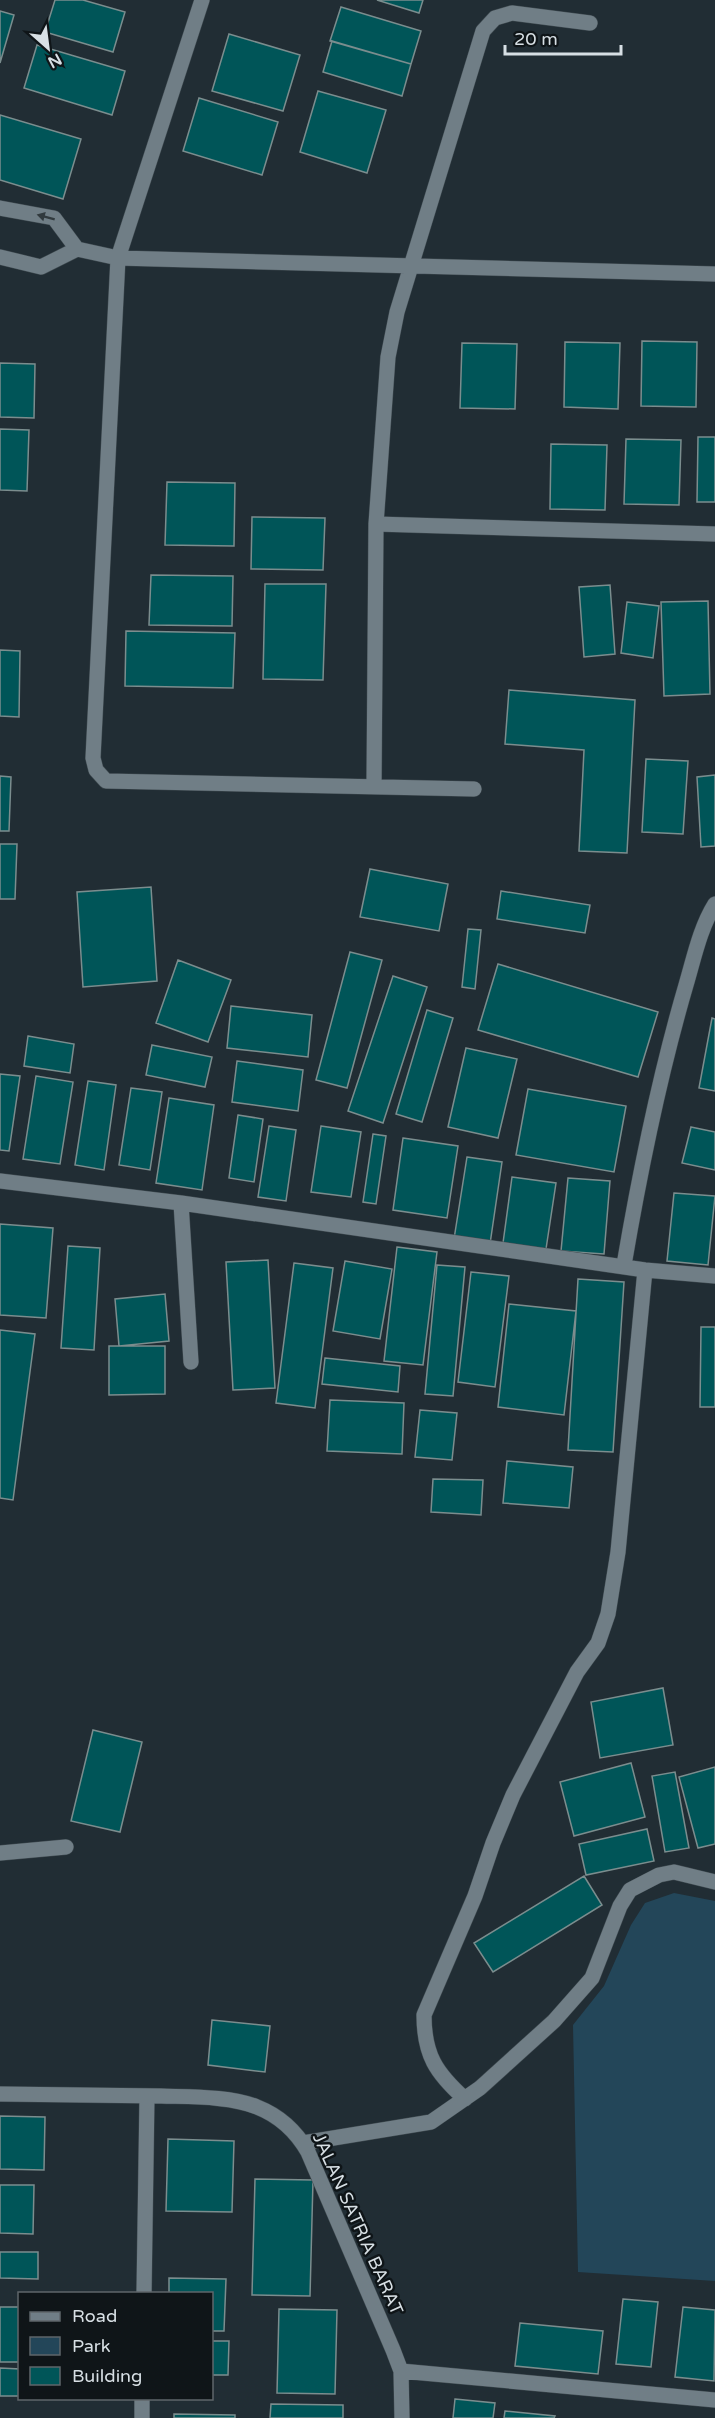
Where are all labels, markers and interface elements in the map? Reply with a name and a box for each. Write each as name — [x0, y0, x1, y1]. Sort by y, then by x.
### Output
north arrow — [18, 18, 78, 78]
scale bar — [505, 18, 620, 56]
text: 20 m — [514, 28, 558, 50]
text: N — [44, 49, 65, 72]
one-way arrow — [37, 212, 55, 221]
street label: JALAN SATRIA BARAT — [308, 2130, 408, 2318]
legend — [18, 2292, 213, 2400]
text: Road — [72, 2305, 117, 2327]
text: Park — [72, 2335, 111, 2357]
text: Building — [72, 2365, 142, 2387]

